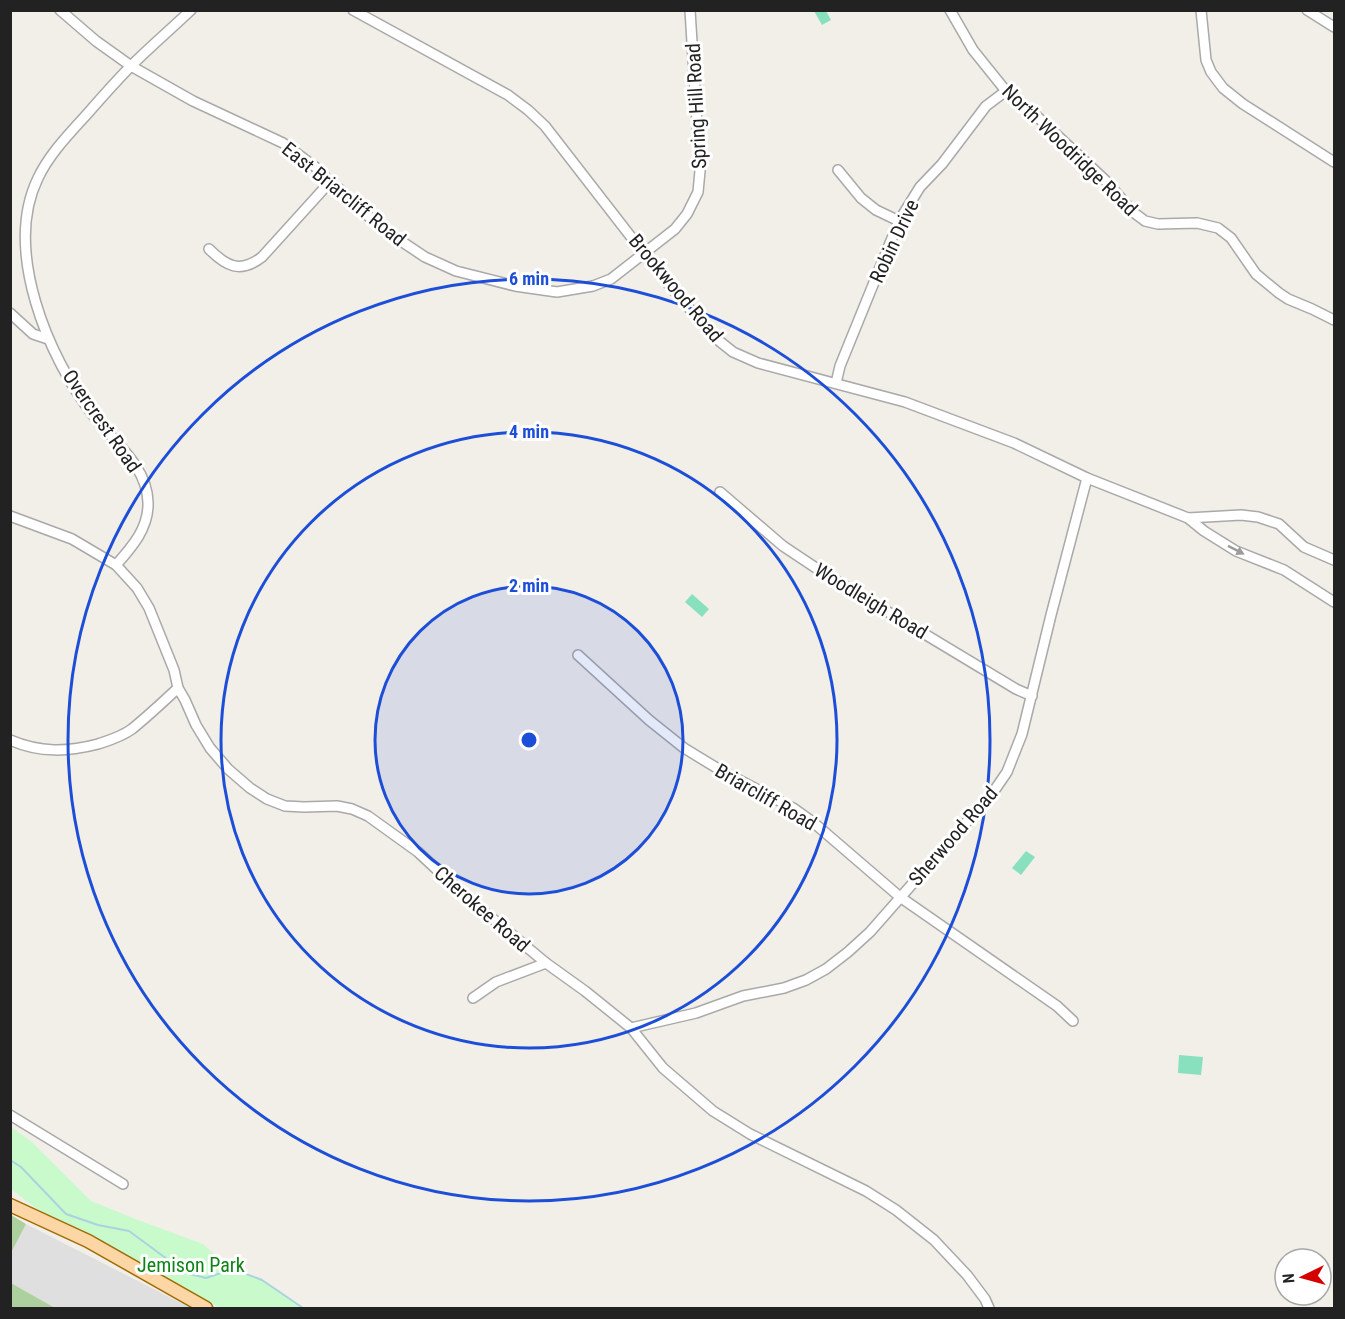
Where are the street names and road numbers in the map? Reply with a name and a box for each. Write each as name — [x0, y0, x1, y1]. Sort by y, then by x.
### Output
street label: Spring Hill Road — [681, 42, 711, 170]
street label: North Woodridge Road — [997, 79, 1143, 221]
street label: East Briarcliff Road — [277, 137, 411, 251]
street label: Robin Drive — [864, 195, 924, 287]
street label: Brookwood Road — [624, 229, 728, 347]
street label: Overcrest Road — [58, 365, 146, 477]
street label: Woodleigh Road — [810, 558, 932, 644]
street label: Briarcliff Road — [711, 758, 821, 836]
street label: Sherwood Road — [903, 782, 1003, 890]
street label: Cherokee Road — [429, 861, 535, 957]

